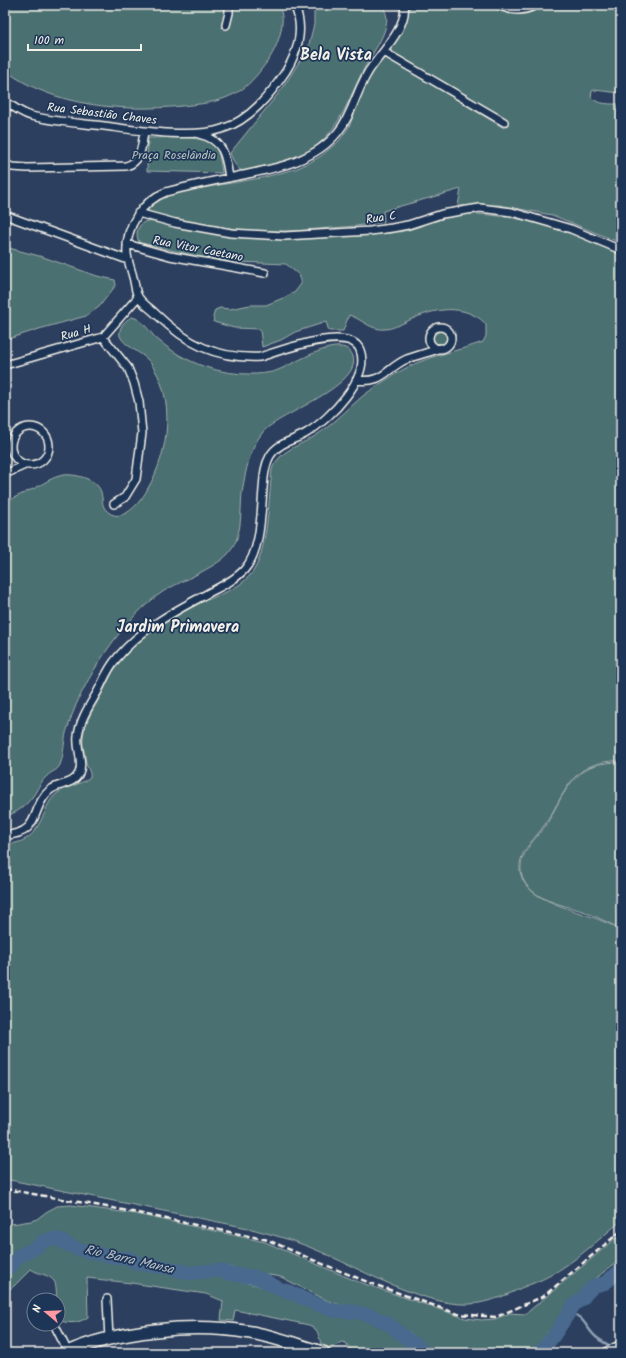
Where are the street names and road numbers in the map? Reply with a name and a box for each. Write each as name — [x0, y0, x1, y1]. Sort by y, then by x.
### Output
street label: Rua Sebastião Chaves — [46, 98, 158, 130]
street label: Rua C — [365, 206, 397, 230]
street label: Rua Vitor Caetano — [151, 231, 245, 267]
street label: Rua H — [58, 320, 94, 346]

